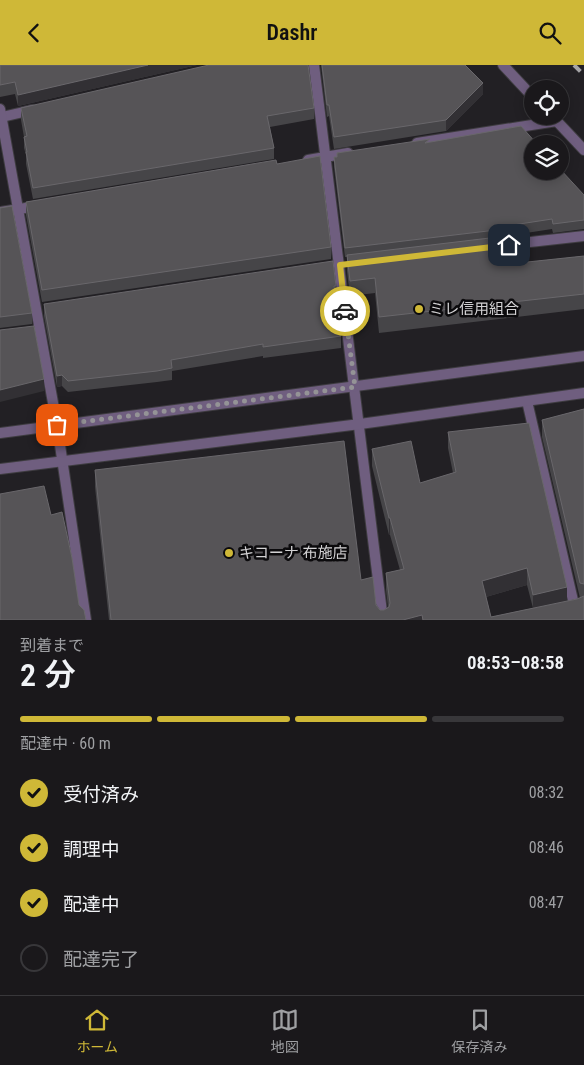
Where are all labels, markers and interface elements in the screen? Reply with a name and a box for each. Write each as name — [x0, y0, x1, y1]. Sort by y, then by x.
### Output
icon: back — [20, 19, 48, 47]
icon: search — [536, 19, 564, 47]
text: Dashr — [267, 20, 317, 45]
map controls — [524, 80, 569, 180]
button: locate — [524, 80, 569, 125]
button: layers — [524, 135, 569, 180]
pin — [488, 224, 530, 266]
icon: home — [495, 231, 523, 259]
courier — [320, 286, 370, 336]
icon: car — [331, 297, 359, 325]
place label: ミレ信用組合 — [429, 300, 519, 318]
marker: ミレ信用組合 — [413, 303, 425, 315]
pin — [36, 404, 78, 446]
icon: bag — [43, 411, 71, 439]
place label: キコーナ 布施店 — [239, 544, 347, 562]
marker: キコーナ 布施店 — [223, 547, 235, 559]
text: 到着まで — [20, 636, 84, 655]
text: 08:53–08:58 — [467, 651, 564, 674]
text: 2 分 — [20, 656, 75, 694]
text: 配達中 · 60 m — [20, 734, 111, 753]
icon: check — [20, 779, 48, 807]
text: 受付済み — [63, 783, 139, 806]
text: 08:32 — [529, 783, 564, 802]
icon: check — [20, 834, 48, 862]
text: 調理中 — [63, 838, 120, 861]
text: 08:46 — [529, 838, 564, 857]
icon: check — [20, 889, 48, 917]
text: 配達中 — [63, 893, 120, 916]
text: 08:47 — [529, 893, 564, 912]
text: 配達完了 — [63, 948, 139, 971]
tab: ホーム — [76, 1006, 118, 1056]
tab: 地図 — [271, 1006, 299, 1056]
tab: 保存済み — [452, 1006, 508, 1056]

